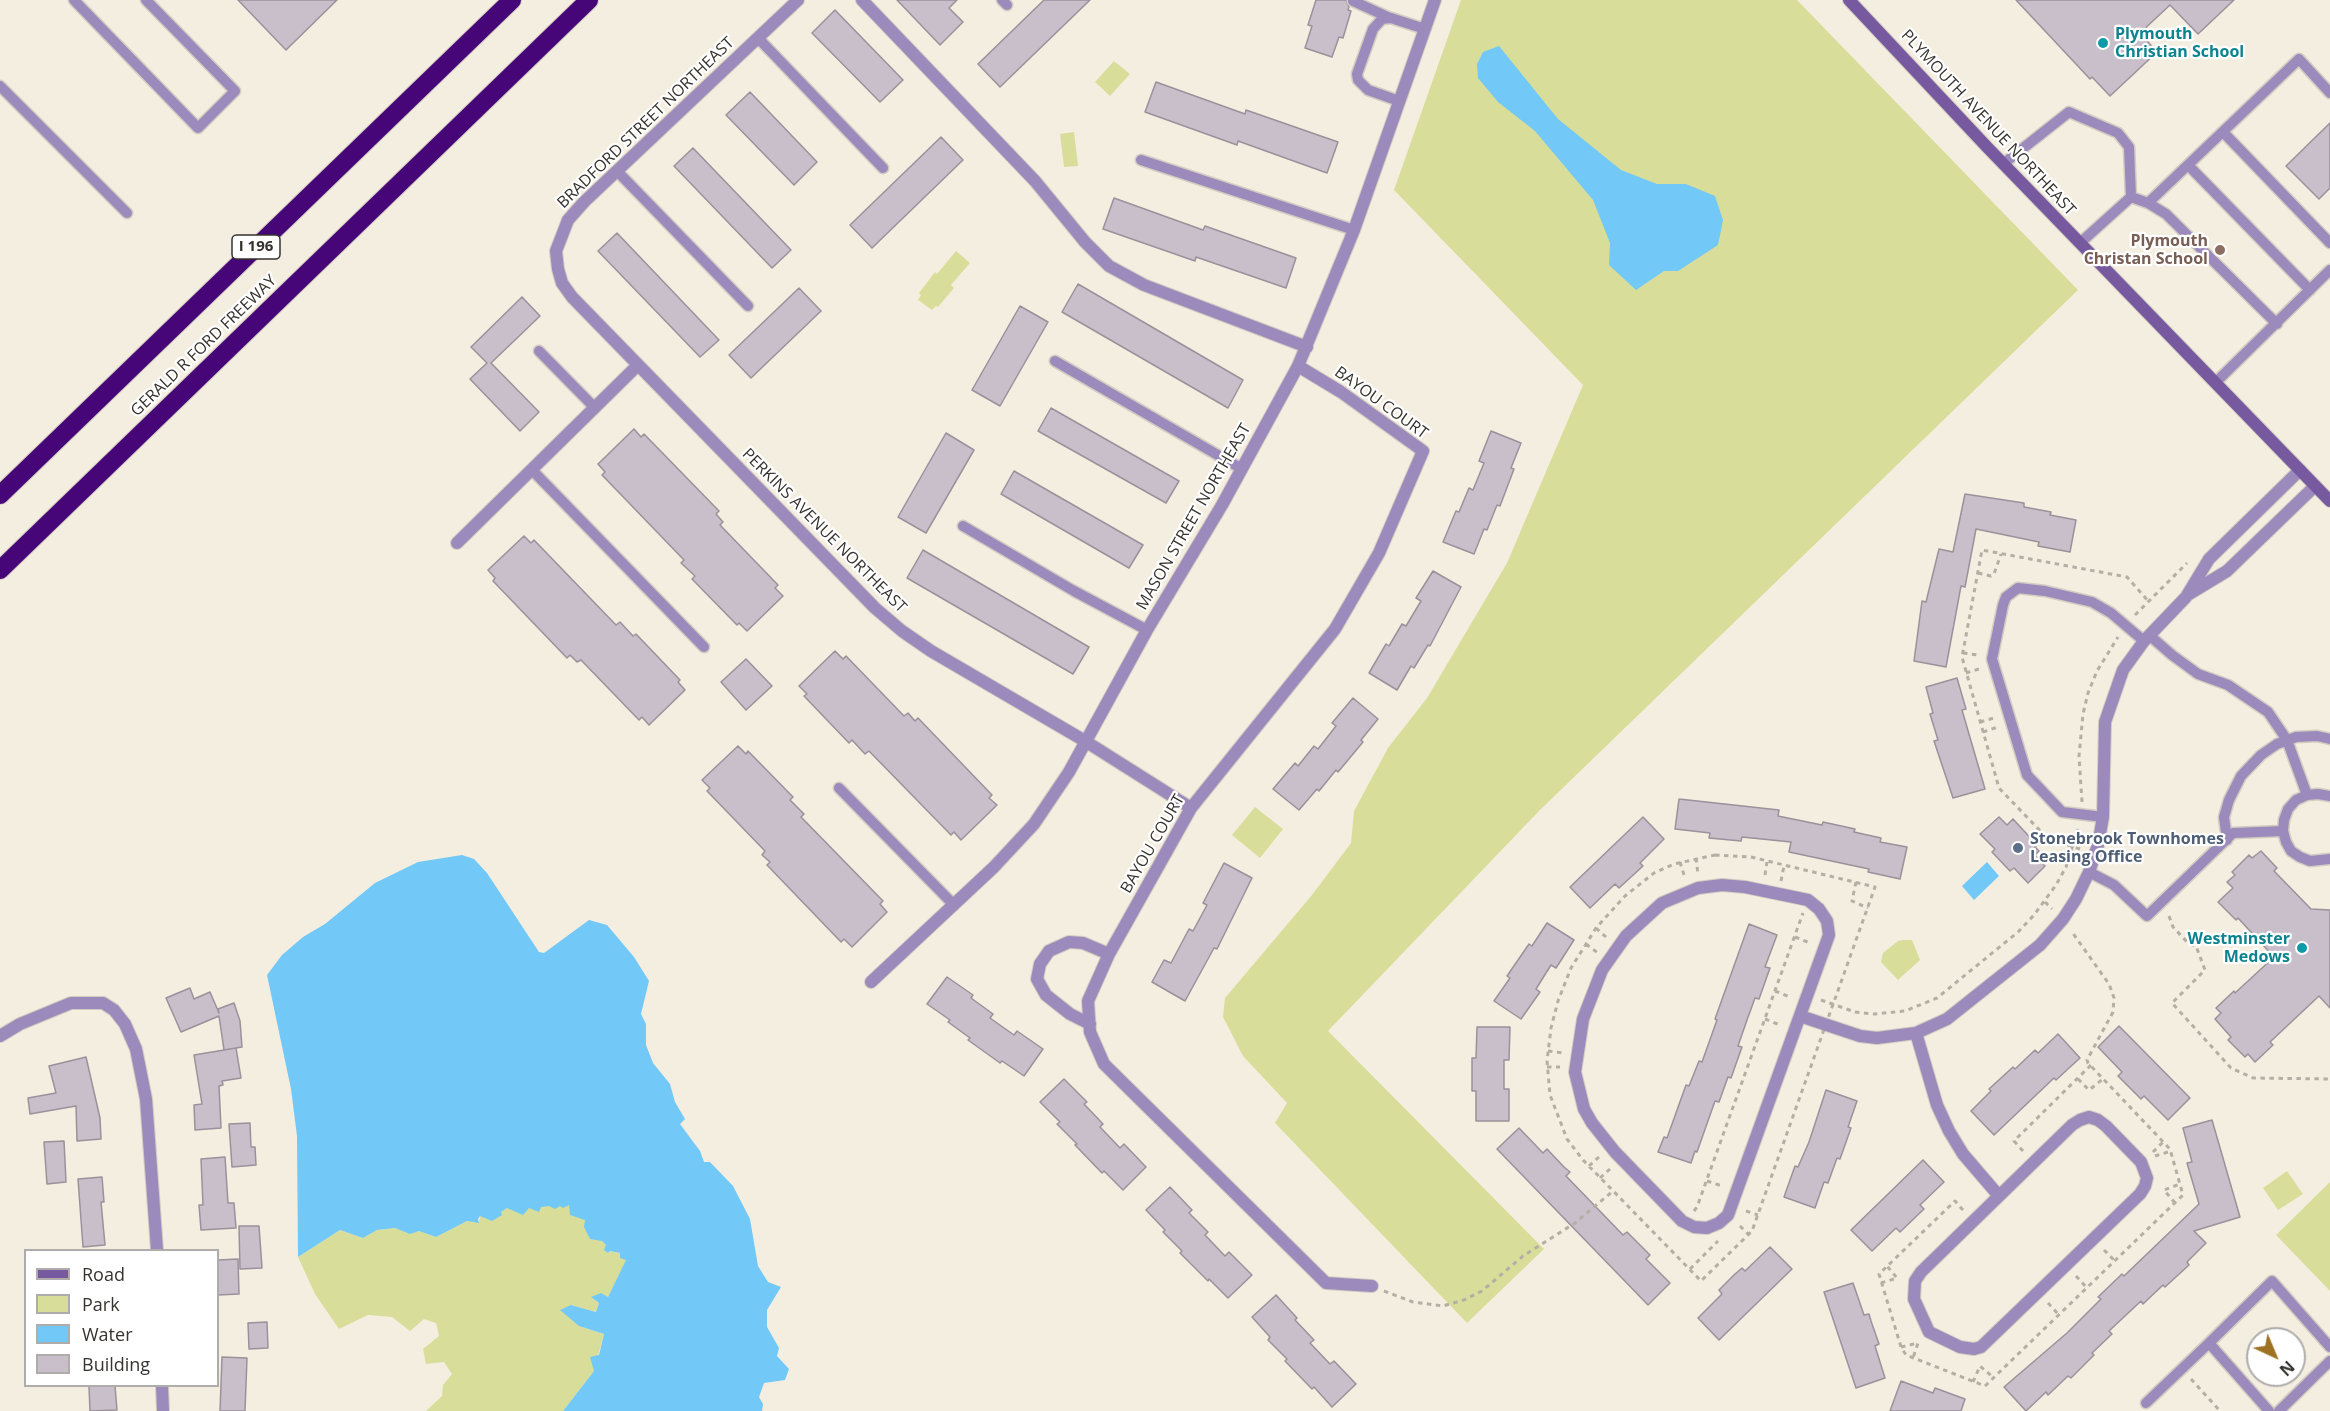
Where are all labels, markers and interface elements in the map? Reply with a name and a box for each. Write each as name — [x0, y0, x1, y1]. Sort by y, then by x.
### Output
place label: Plymouth Christian School — [2115, 24, 2244, 62]
street label: PLYMOUTH AVENUE NORTHEAST — [1897, 26, 2079, 220]
street label: BRADFORD STREET NORTHEAST — [554, 33, 738, 213]
marker: Plymouth Christian School — [2096, 36, 2110, 50]
place label: Plymouth Christan School — [2084, 231, 2208, 269]
road number: I 196 — [232, 235, 280, 259]
marker: Plymouth Christan School — [2213, 243, 2227, 257]
street label: GERALD R FORD FREEWAY — [127, 271, 281, 421]
street label: BAYOU COURT — [1331, 363, 1431, 443]
street label: MASON STREET NORTHEAST — [1133, 421, 1255, 613]
street label: PERKINS AVENUE NORTHEAST — [738, 445, 910, 617]
street label: BAYOU COURT — [1117, 791, 1189, 897]
place label: Stonebrook Townhomes Leasing Office — [2030, 829, 2224, 867]
marker: Stonebrook Townhomes Leasing Office — [2011, 841, 2025, 855]
place label: Westminster Medows — [2187, 929, 2290, 967]
marker: Westminster Medows — [2295, 941, 2309, 955]
legend — [24, 1249, 219, 1387]
text: Road — [82, 1262, 125, 1286]
text: Park — [82, 1292, 120, 1316]
text: Water — [82, 1322, 133, 1346]
north arrow — [2246, 1327, 2306, 1387]
text: Building — [82, 1352, 150, 1376]
text: N — [2275, 1356, 2299, 1381]

